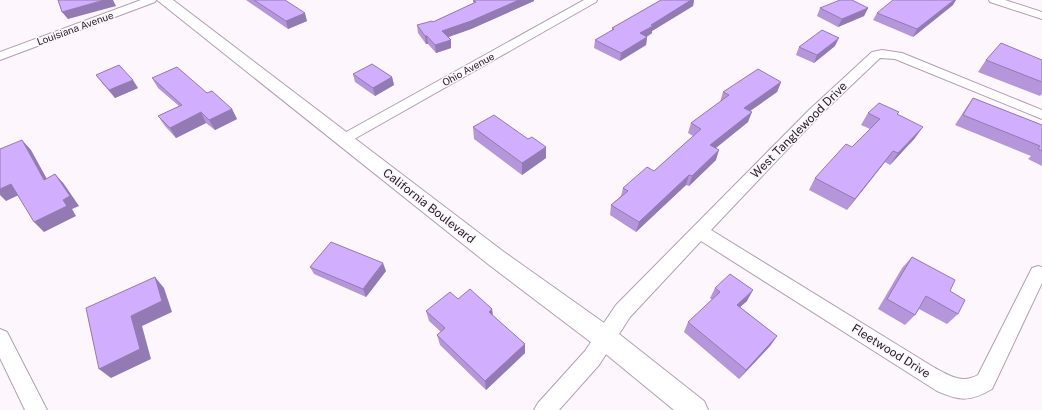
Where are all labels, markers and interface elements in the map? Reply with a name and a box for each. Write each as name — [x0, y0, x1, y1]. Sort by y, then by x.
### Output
street label: Louisiana Avenue — [35, 8, 115, 47]
street label: Ohio Avenue — [440, 50, 497, 88]
street label: West Tanglewood Drive — [748, 79, 850, 181]
street label: California Boulevard — [380, 166, 478, 246]
street label: Fleetwood Drive — [849, 321, 933, 381]

